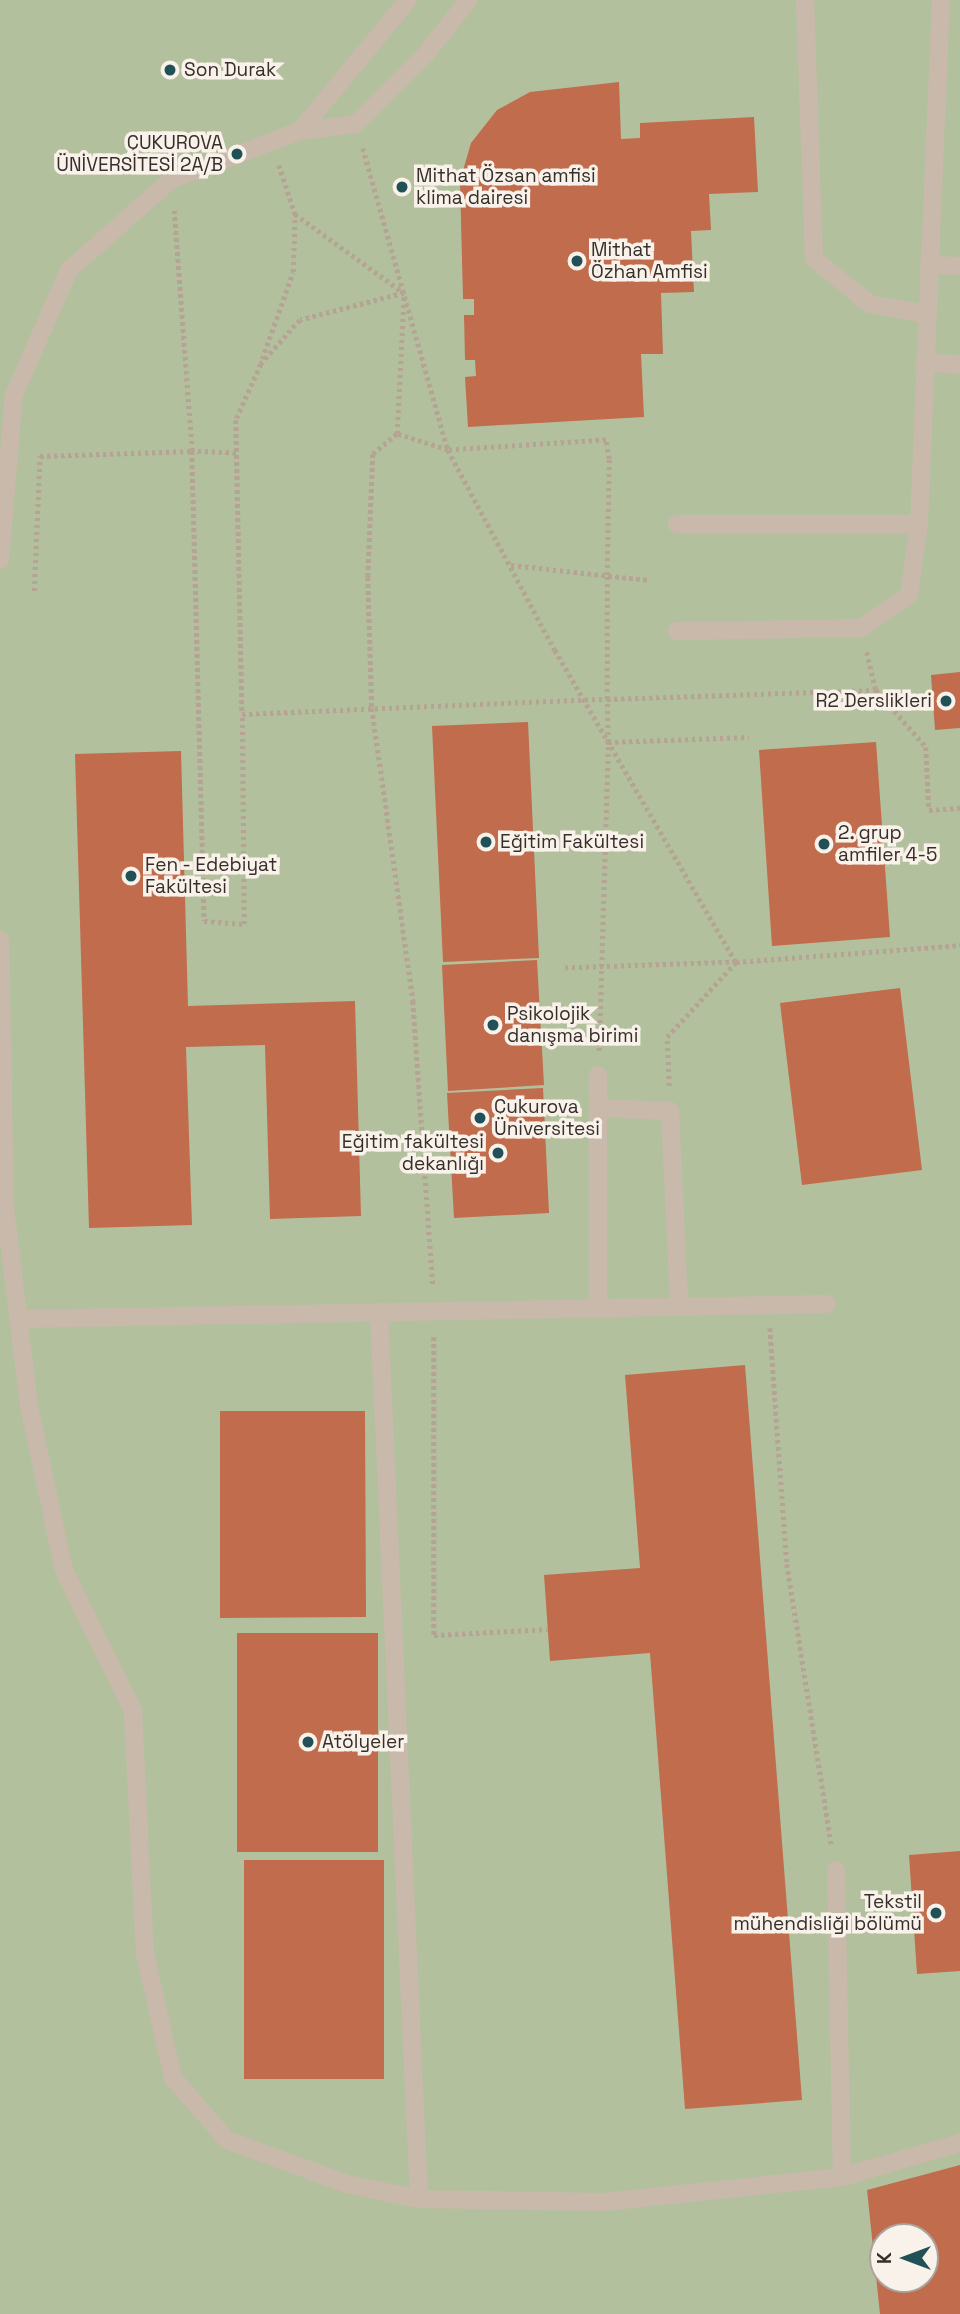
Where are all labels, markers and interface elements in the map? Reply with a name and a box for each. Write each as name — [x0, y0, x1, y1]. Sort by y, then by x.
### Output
place label: Son Durak — [184, 59, 276, 81]
marker: Son Durak — [162, 62, 178, 78]
place label: ÇUKUROVA ÜNİVERSİTESİ 2A/B — [56, 132, 223, 176]
marker: ÇUKUROVA ÜNİVERSİTESİ 2A/B — [229, 146, 245, 162]
place label: Mithat Özsan amfisi klima dairesi — [416, 165, 596, 209]
marker: Mithat Özsan amfisi klima dairesi — [394, 179, 410, 195]
place label: Mithat Özhan Amfisi — [591, 239, 708, 283]
marker: Mithat Özhan Amfisi — [569, 253, 585, 269]
place label: R2 Derslikleri — [816, 690, 932, 712]
marker: R2 Derslikleri — [938, 693, 954, 709]
place label: 2. grup amfiler 4-5 — [838, 822, 937, 866]
place label: Eğitim Fakültesi — [500, 831, 644, 853]
marker: Eğitim Fakültesi — [478, 834, 494, 850]
marker: 2. grup amfiler 4-5 — [816, 836, 832, 852]
place label: Fen - Edebiyat Fakültesi — [145, 854, 278, 898]
marker: Fen - Edebiyat Fakültesi — [123, 868, 139, 884]
place label: Psikolojik danışma birimi — [507, 1003, 638, 1047]
marker: Psikolojik danışma birimi — [485, 1017, 501, 1033]
place label: Çukurova Üniversitesi — [494, 1096, 600, 1140]
marker: Çukurova Üniversitesi — [472, 1110, 488, 1126]
place label: Eğitim fakültesi dekanlığı — [342, 1131, 484, 1175]
marker: Eğitim fakültesi dekanlığı — [490, 1145, 506, 1161]
place label: Atölyeler — [322, 1731, 404, 1753]
marker: Atölyeler — [300, 1734, 316, 1750]
place label: Tekstil mühendisliği bölümü — [734, 1891, 922, 1935]
marker: Tekstil mühendisliği bölümü — [928, 1905, 944, 1921]
north arrow — [869, 2223, 939, 2293]
text: K — [872, 2252, 897, 2264]

